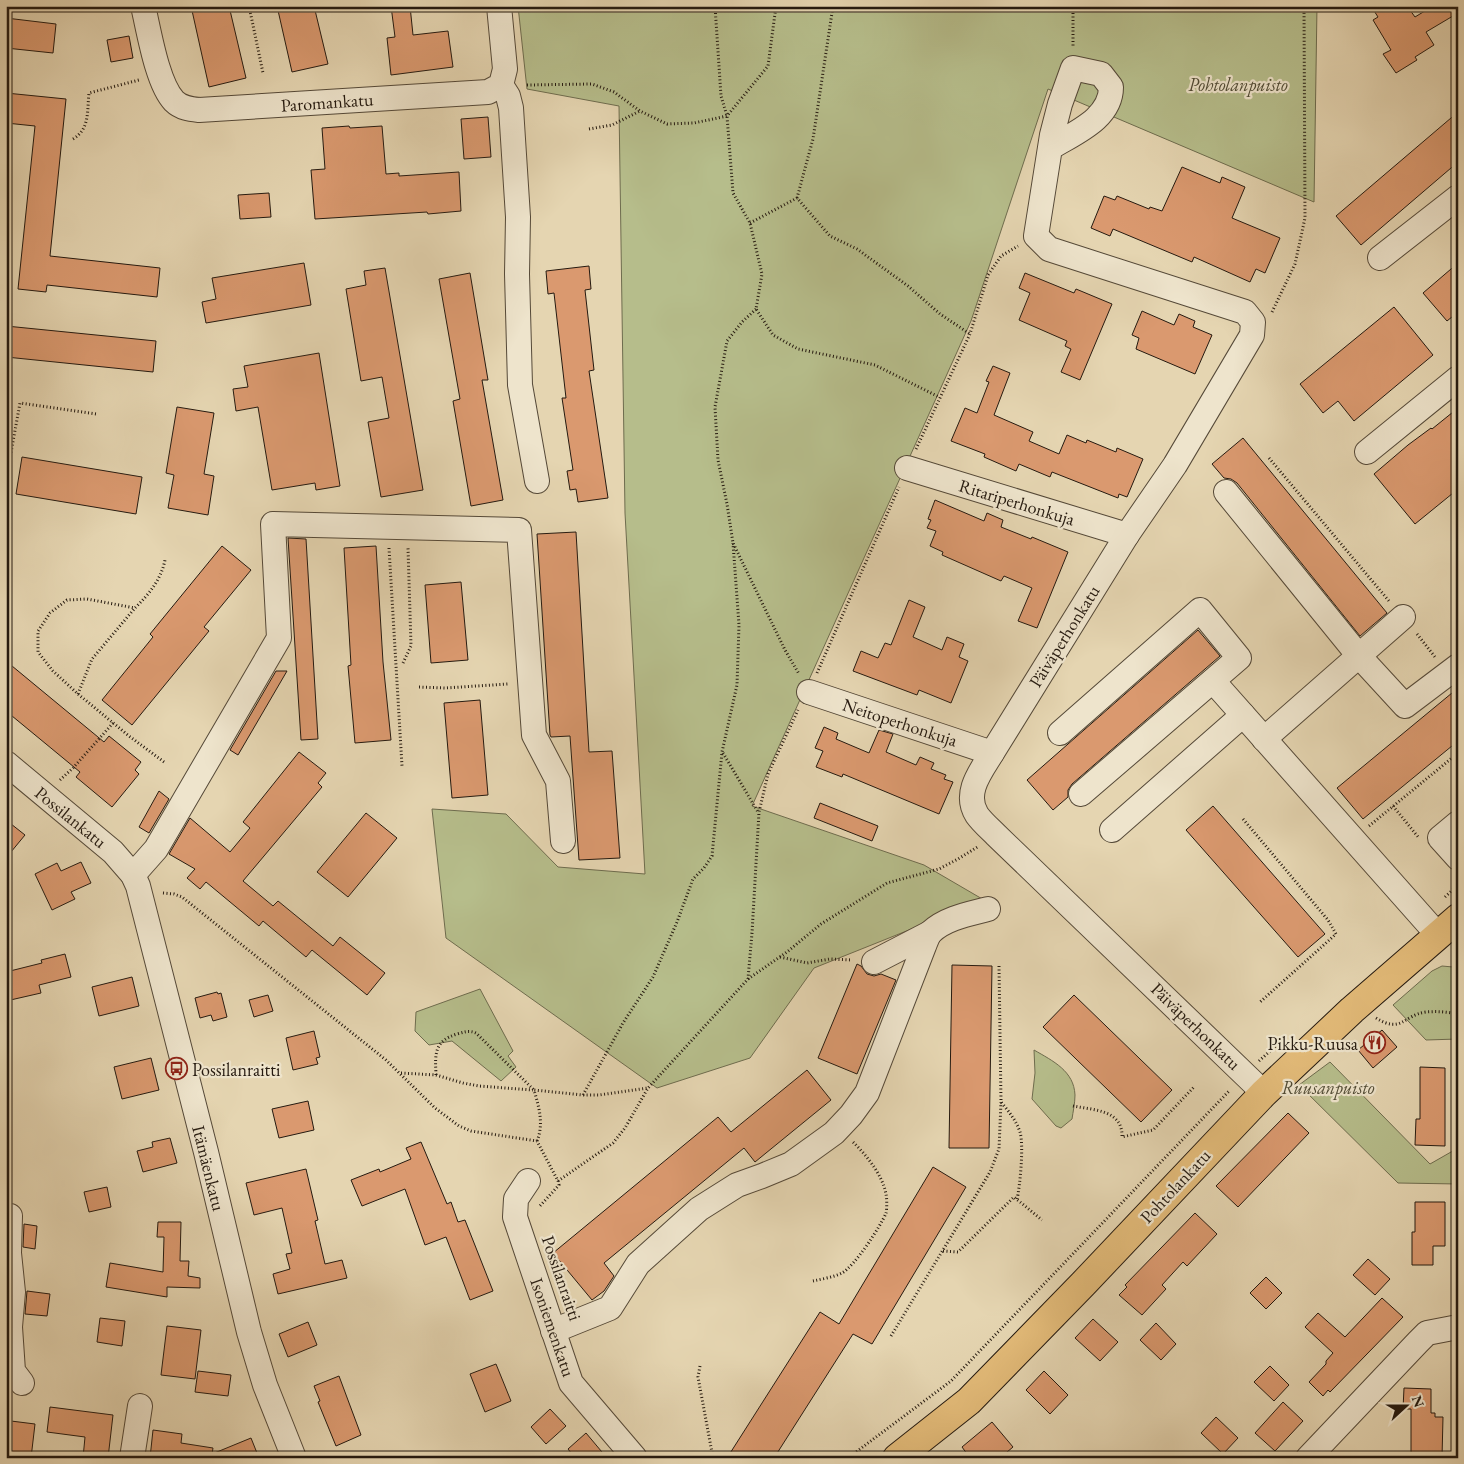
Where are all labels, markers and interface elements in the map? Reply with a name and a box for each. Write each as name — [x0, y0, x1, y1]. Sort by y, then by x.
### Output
park label: Pohtolanpuisto — [1188, 73, 1288, 97]
street label: Paromankatu — [280, 87, 374, 117]
street label: Ritariperhonkuja — [956, 473, 1078, 531]
street label: Päiväperhonkatu — [1023, 580, 1105, 691]
street label: Neitoperhonkuja — [840, 693, 961, 752]
street label: Possilankatu — [30, 781, 112, 853]
street label: Päiväperhonkatu — [1146, 977, 1246, 1075]
restaurant icon: Pikku-Ruusa — [1362, 1031, 1386, 1055]
place label: Pikku-Ruusa — [1268, 1032, 1359, 1055]
bus stop icon: Possilanraitti — [164, 1057, 188, 1081]
place label: Possilanraitti — [192, 1058, 281, 1081]
park label: Ruusanpuisto — [1281, 1076, 1375, 1100]
street label: Itämäenkatu — [187, 1123, 231, 1214]
street label: Pohtolankatu — [1135, 1144, 1215, 1228]
street label: Possilanraitti — [537, 1233, 587, 1324]
street label: Isoniemenkatu — [525, 1275, 581, 1380]
north arrow — [1382, 1382, 1432, 1432]
text: N — [1408, 1393, 1429, 1410]

